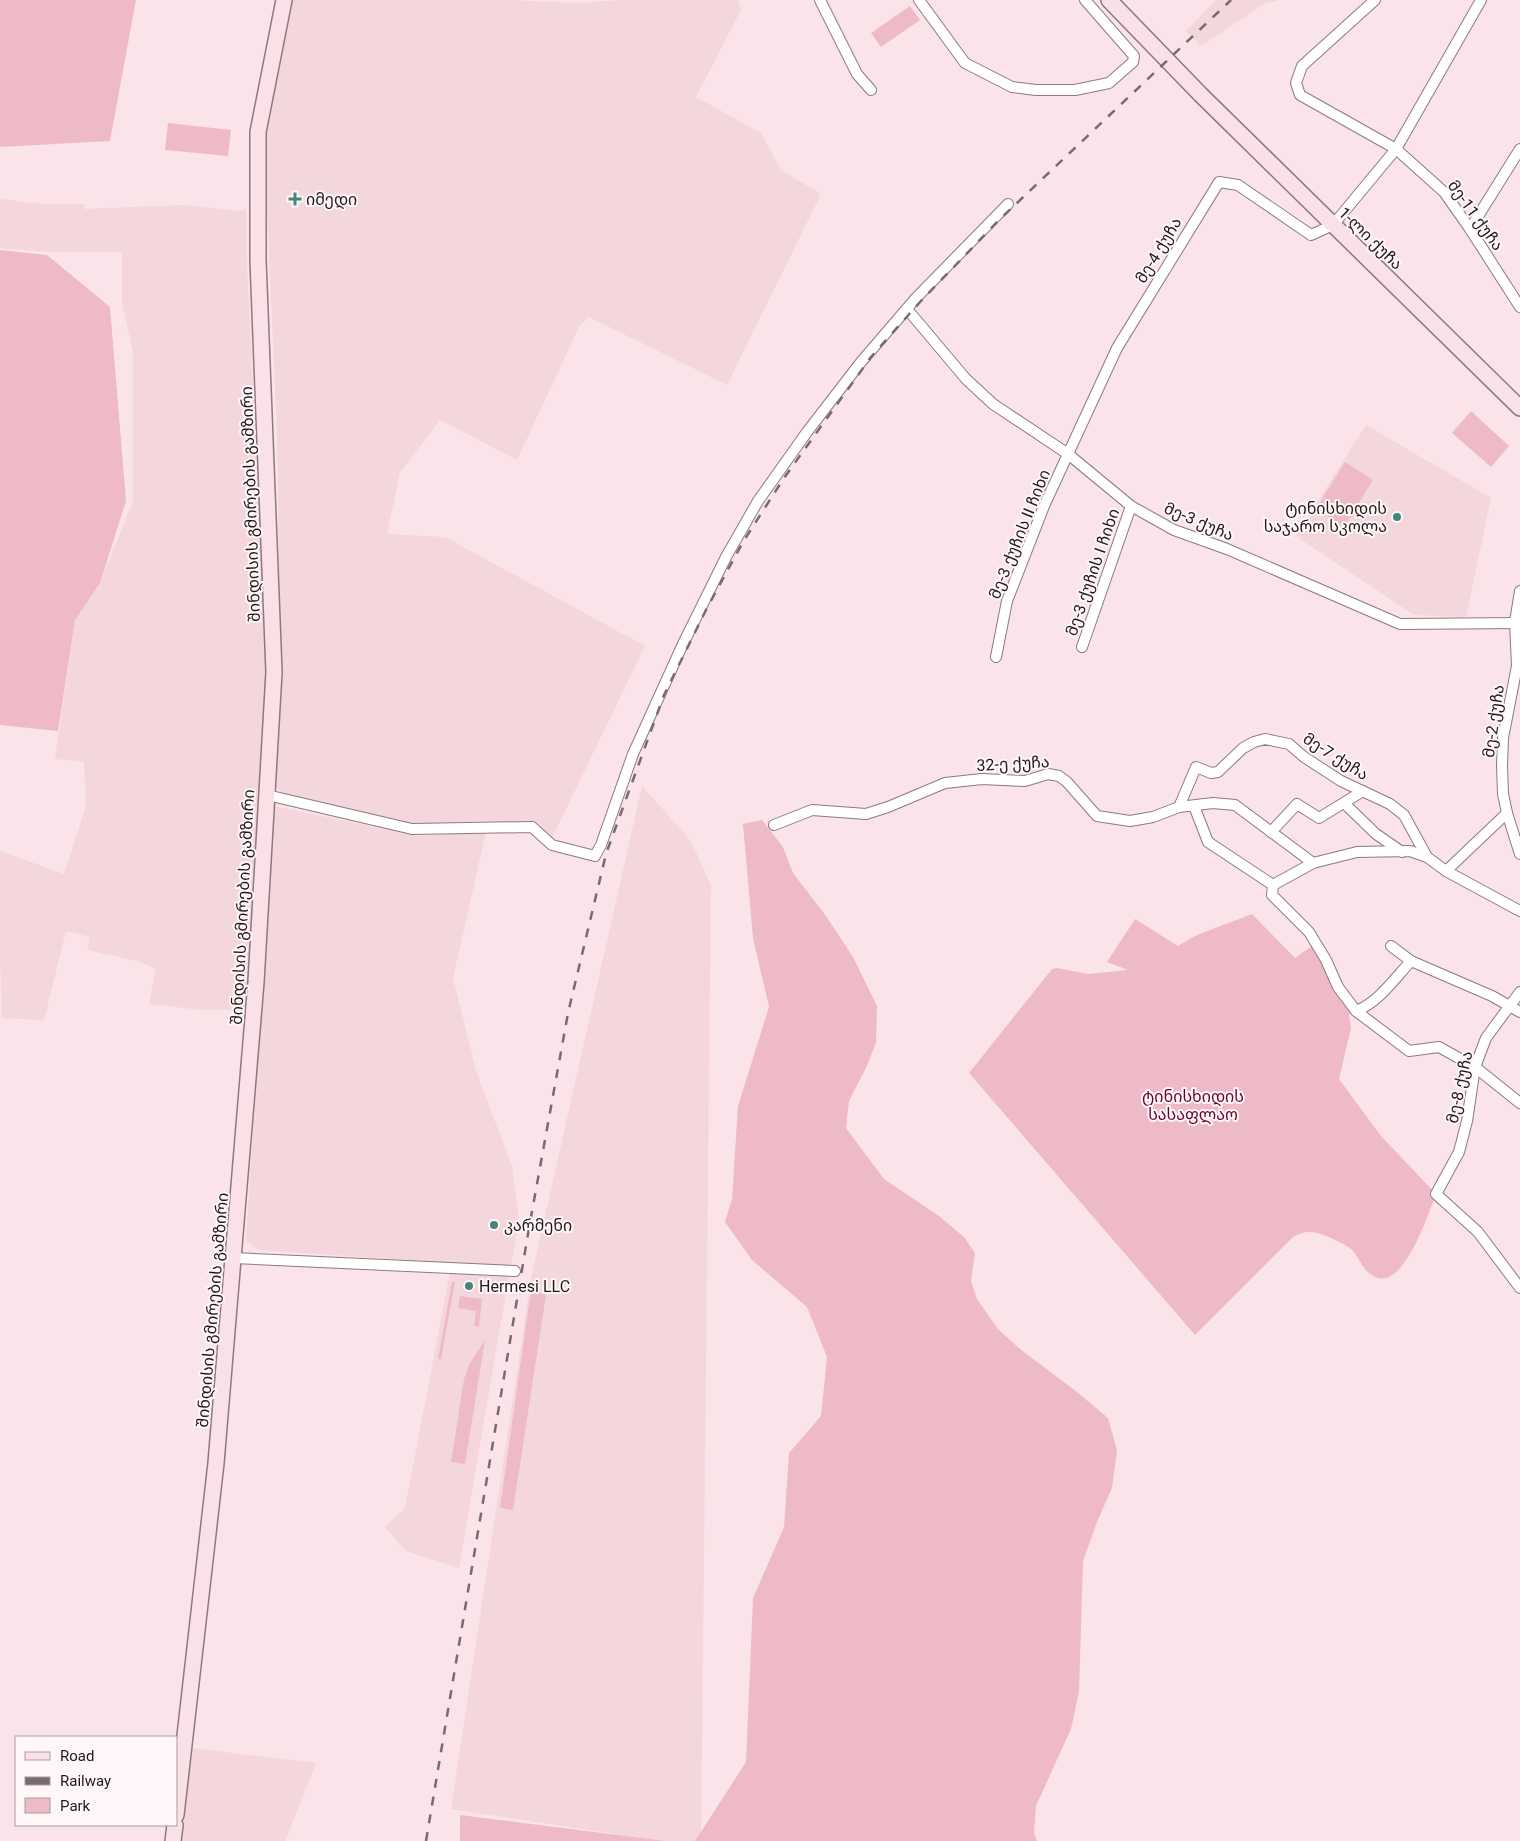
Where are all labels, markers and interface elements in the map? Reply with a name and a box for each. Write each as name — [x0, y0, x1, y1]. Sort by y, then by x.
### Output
street label: მე-11 ქუჩა — [1444, 176, 1508, 254]
place label: იმედი — [306, 190, 357, 210]
marker: იმედი — [288, 192, 302, 206]
street label: 1-ლი ქუჩა — [1334, 203, 1407, 274]
street label: მე-4 ქუჩა — [1131, 214, 1186, 287]
street label: შინდისის გმირების გამზირი — [237, 386, 265, 622]
street label: მე-3 ქუჩის II ჩიხი — [985, 467, 1054, 602]
street label: მე-3 ქუჩა — [1161, 498, 1236, 545]
place label: ტინისხიდის საჯარო სკოლა — [1264, 499, 1387, 537]
street label: მე-3 ქუჩის I ჩიხი — [1062, 506, 1123, 638]
marker: ტინისხიდის საჯარო სკოლა — [1391, 511, 1403, 523]
street label: მე-2 ქუჩა — [1479, 683, 1508, 759]
street label: მე-7 ქუჩა — [1300, 729, 1372, 784]
street label: 32-ე ქუჩა — [976, 752, 1050, 775]
street label: შინდისის გმირების გამზირი — [227, 789, 259, 1025]
street label: მე-8 ქუჩა — [1443, 1049, 1476, 1125]
park label: ტინისხიდის სასაფლაო — [1142, 1087, 1244, 1125]
street label: შინდისის გმირების გამზირი — [193, 1192, 233, 1428]
place label: კარმენი — [504, 1216, 572, 1235]
marker: კარმენი — [488, 1219, 500, 1231]
place label: Hermesi LLC — [479, 1277, 570, 1296]
marker: Hermesi LLC — [463, 1280, 475, 1292]
legend — [15, 1736, 178, 1826]
text: Road — [60, 1747, 94, 1765]
text: Railway — [60, 1772, 111, 1790]
text: Park — [60, 1797, 91, 1815]

